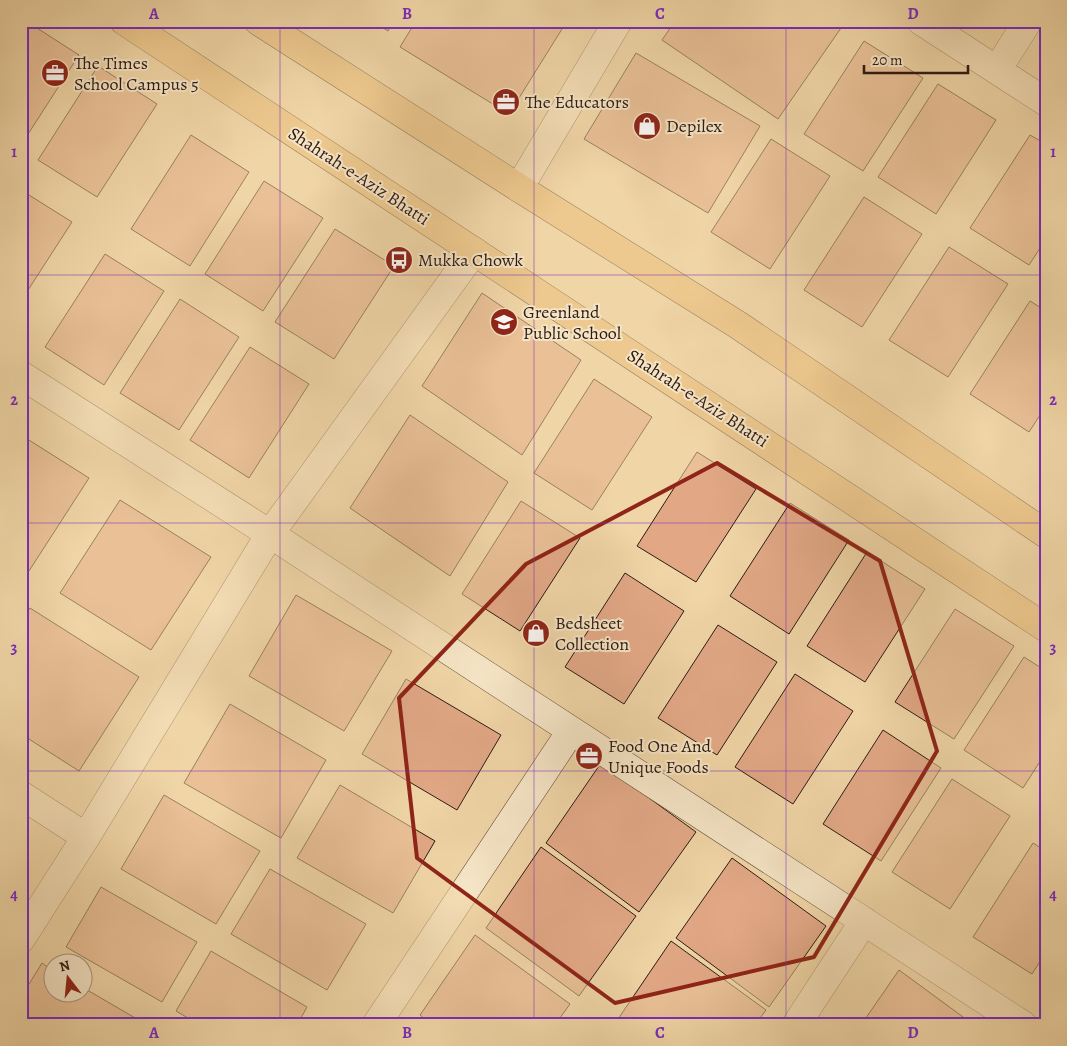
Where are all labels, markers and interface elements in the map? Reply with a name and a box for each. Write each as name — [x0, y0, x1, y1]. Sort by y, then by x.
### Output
text: A — [148, 3, 160, 25]
text: B — [402, 3, 412, 25]
text: C — [655, 3, 665, 25]
text: D — [907, 3, 919, 25]
scale bar — [864, 42, 968, 74]
text: 20 m — [872, 50, 903, 70]
place label: The Times School Campus 5 — [74, 51, 199, 96]
office icon: The Times School Campus 5 — [40, 58, 70, 88]
office icon: The Educators — [491, 87, 521, 117]
place label: The Educators — [525, 90, 629, 114]
shop icon: Depilex — [632, 111, 662, 141]
place label: Depilex — [666, 114, 722, 138]
street label: Shahrah-e-Aziz Bhatti — [284, 121, 434, 231]
text: 1 — [11, 141, 17, 163]
text: 1 — [1050, 141, 1056, 163]
bus stop icon: Mukka Chowk — [384, 245, 414, 275]
place label: Mukka Chowk — [418, 248, 523, 272]
place label: Greenland Public School — [523, 300, 622, 345]
school or university icon: Greenland Public School — [489, 307, 519, 337]
street label: Shahrah-e-Aziz Bhatti — [623, 343, 773, 453]
text: 2 — [10, 389, 18, 411]
text: 2 — [1049, 389, 1057, 411]
place label: Bedsheet Collection — [555, 611, 629, 656]
shop icon: Bedsheet Collection — [521, 618, 551, 648]
text: 3 — [11, 637, 18, 659]
text: 3 — [1050, 637, 1057, 659]
place label: Food One And Unique Foods — [608, 734, 712, 779]
office icon: Food One And Unique Foods — [574, 741, 604, 771]
text: 4 — [10, 884, 18, 906]
text: 4 — [1049, 884, 1057, 906]
north arrow — [42, 954, 92, 1004]
text: N — [57, 955, 72, 977]
text: A — [148, 1022, 160, 1044]
text: B — [402, 1022, 412, 1044]
text: C — [655, 1022, 665, 1044]
text: D — [907, 1022, 919, 1044]

